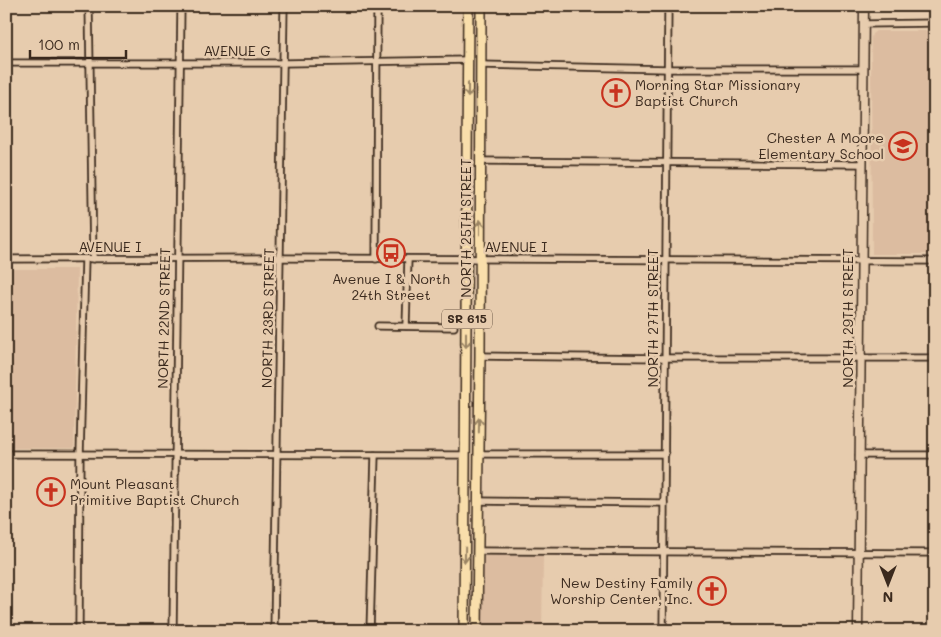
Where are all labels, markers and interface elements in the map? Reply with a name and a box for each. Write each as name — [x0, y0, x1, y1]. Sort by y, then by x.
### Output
scale bar — [30, 28, 126, 60]
text: 100 m — [38, 34, 80, 54]
street label: AVENUE G — [203, 41, 271, 60]
place label: Morning Star Missionary Baptist Church — [635, 75, 801, 110]
church icon: Morning Star Missionary Baptist Church — [601, 78, 631, 108]
one-way arrow — [463, 82, 473, 98]
place label: Chester A Moore Elementary School — [758, 128, 884, 163]
school or university icon: Chester A Moore Elementary School — [888, 131, 918, 161]
street label: NORTH 25TH STREET — [456, 158, 475, 298]
one-way arrow — [475, 219, 485, 236]
street label: AVENUE I — [79, 237, 141, 256]
street label: AVENUE I — [485, 237, 547, 256]
bus stop icon: Avenue I & North 24th Street — [376, 238, 406, 268]
street label: NORTH 22ND STREET — [153, 247, 174, 389]
street label: NORTH 23RD STREET — [257, 248, 278, 388]
street label: NORTH 27TH STREET — [643, 248, 662, 388]
street label: NORTH 29TH STREET — [838, 248, 857, 388]
place label: Avenue I & North 24th Street — [332, 269, 450, 304]
road number: SR 615 — [442, 310, 492, 328]
one-way arrow — [462, 332, 471, 348]
one-way arrow — [474, 417, 484, 433]
place label: Mount Pleasant Primitive Baptist Church — [70, 474, 239, 509]
church icon: Mount Pleasant Primitive Baptist Church — [36, 477, 66, 507]
one-way arrow — [460, 546, 470, 563]
north arrow — [864, 560, 914, 610]
place label: New Destiny Family Worship Center, Inc. — [550, 573, 693, 608]
church icon: New Destiny Family Worship Center, Inc. — [697, 576, 727, 606]
text: N — [883, 588, 893, 607]

